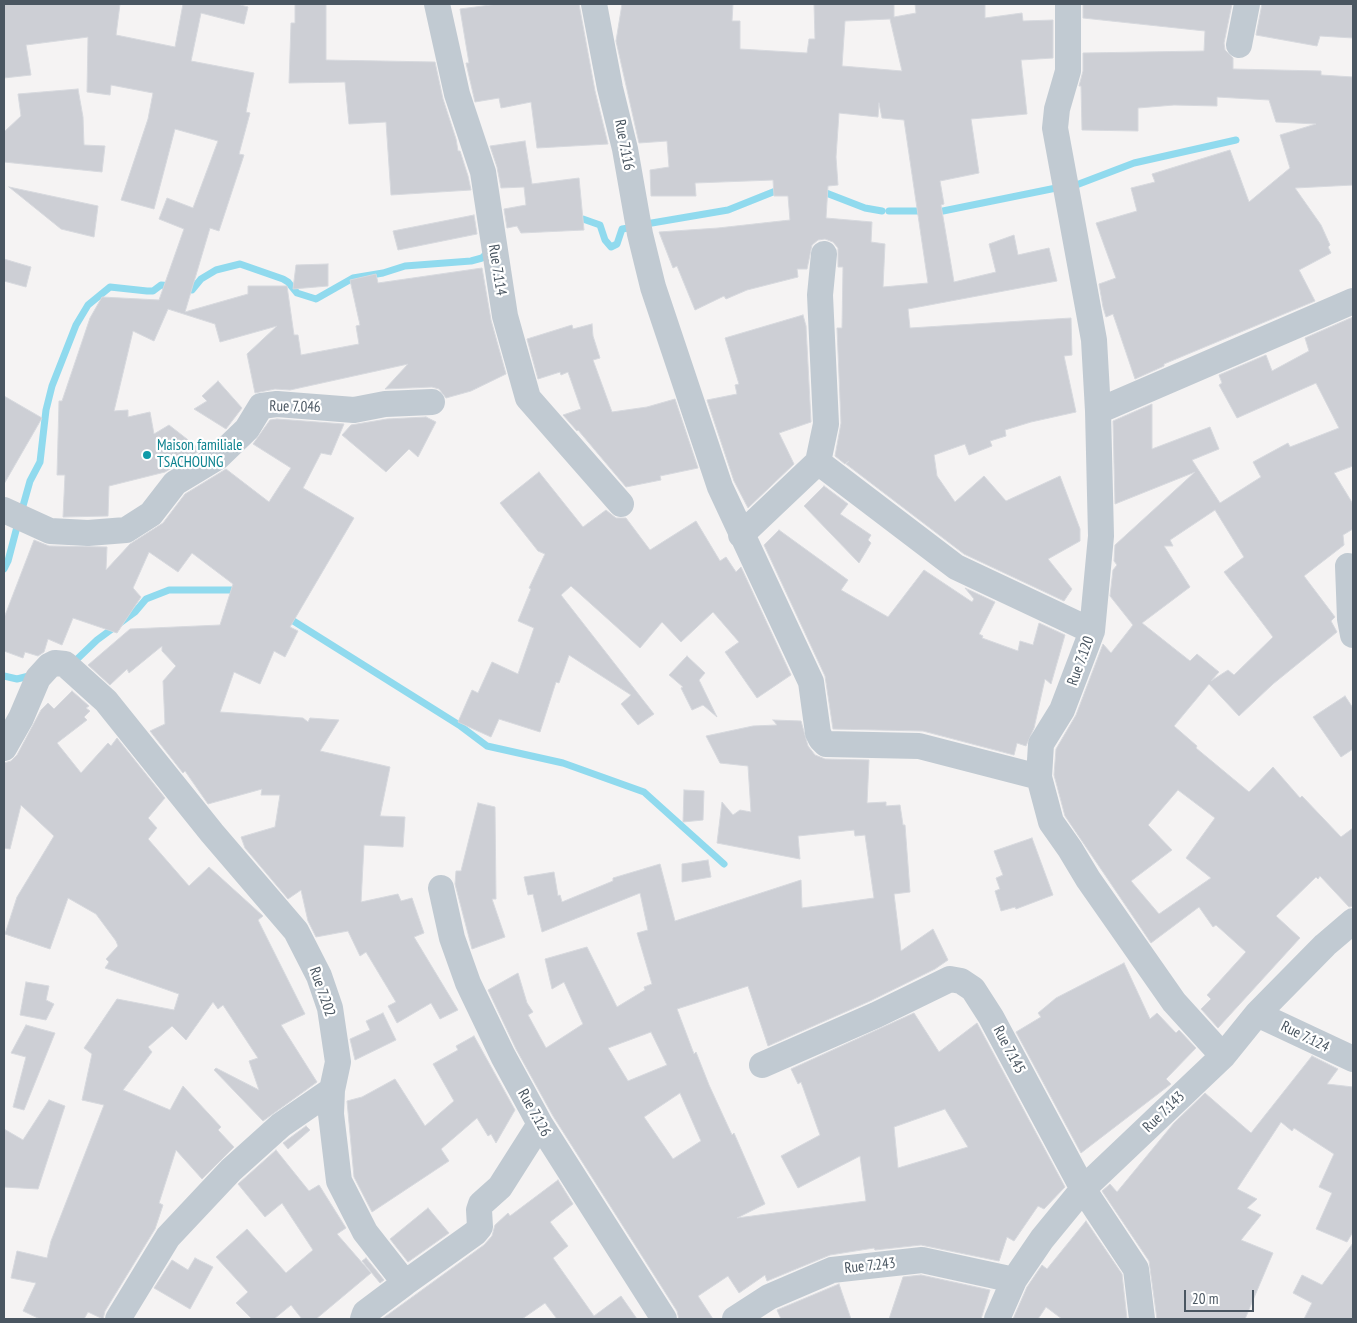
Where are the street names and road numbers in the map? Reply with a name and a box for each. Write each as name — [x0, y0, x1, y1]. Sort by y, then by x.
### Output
street label: Rue 7.116 — [610, 118, 638, 172]
street label: Rue 7.114 — [484, 243, 510, 297]
street label: Rue 7.046 — [269, 398, 321, 416]
street label: Rue 7.120 — [1064, 634, 1098, 688]
street label: Rue 7.202 — [305, 965, 339, 1019]
street label: Rue 7.124 — [1278, 1018, 1332, 1056]
street label: Rue 7.145 — [989, 1023, 1029, 1077]
street label: Rue 7.126 — [514, 1086, 554, 1140]
street label: Rue 7.143 — [1139, 1088, 1189, 1136]
street label: Rue 7.243 — [843, 1254, 897, 1278]

